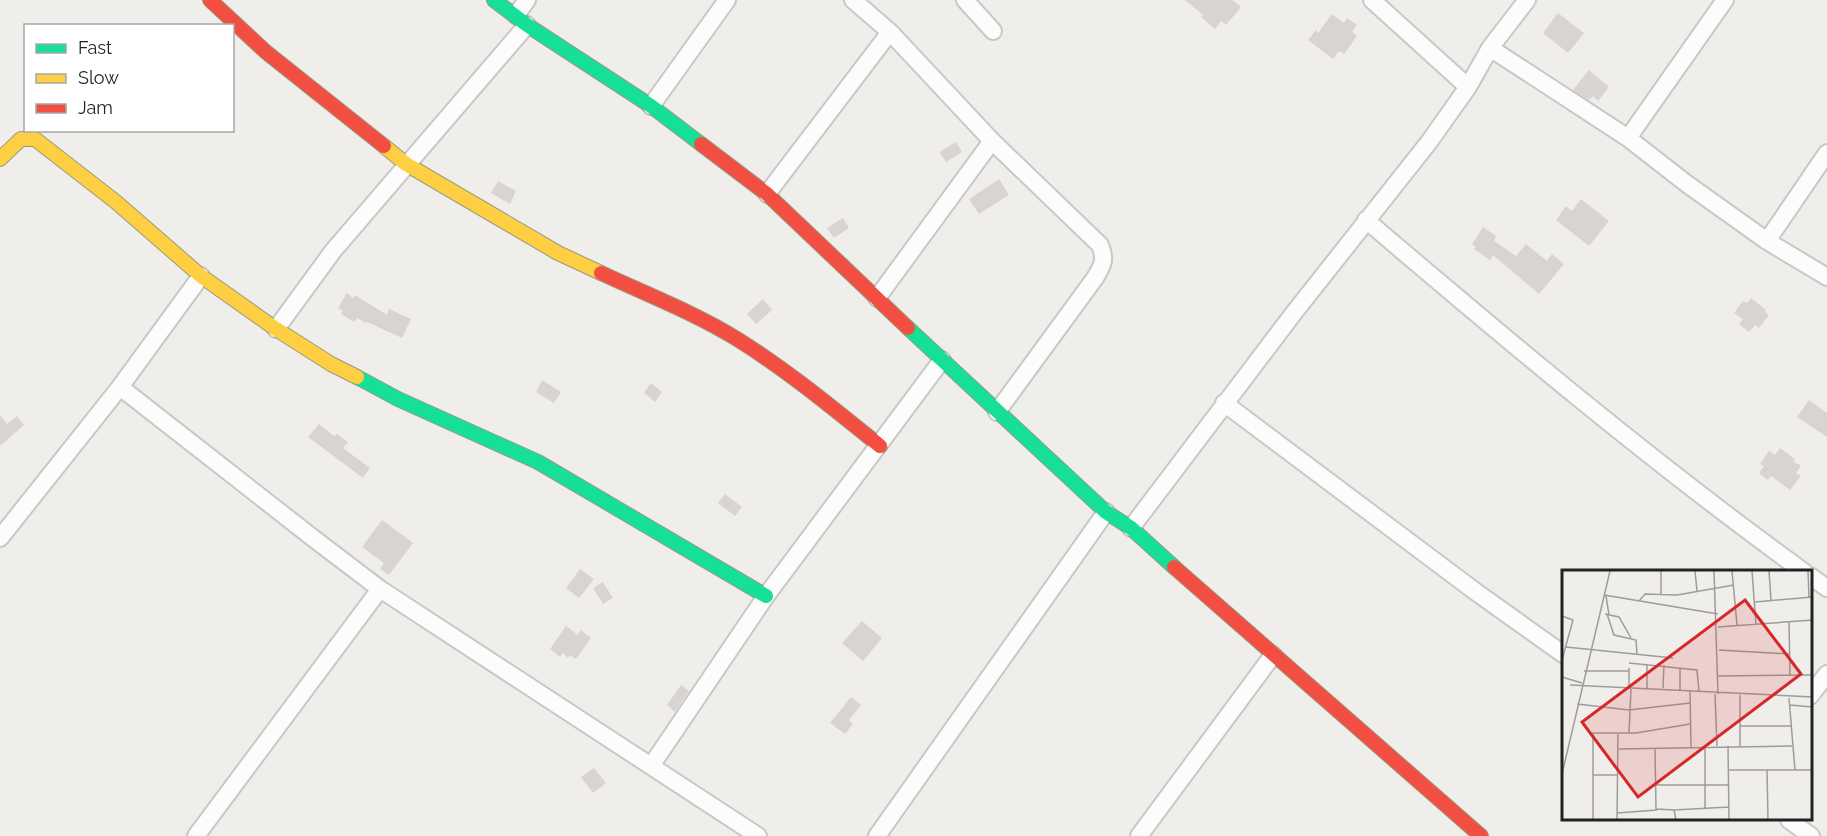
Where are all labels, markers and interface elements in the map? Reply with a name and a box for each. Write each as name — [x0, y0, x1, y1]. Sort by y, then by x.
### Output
legend — [24, 24, 234, 132]
text: Fast — [78, 37, 112, 58]
text: Slow — [78, 67, 119, 88]
text: Jam — [78, 97, 113, 118]
inset map — [1562, 570, 1812, 821]

